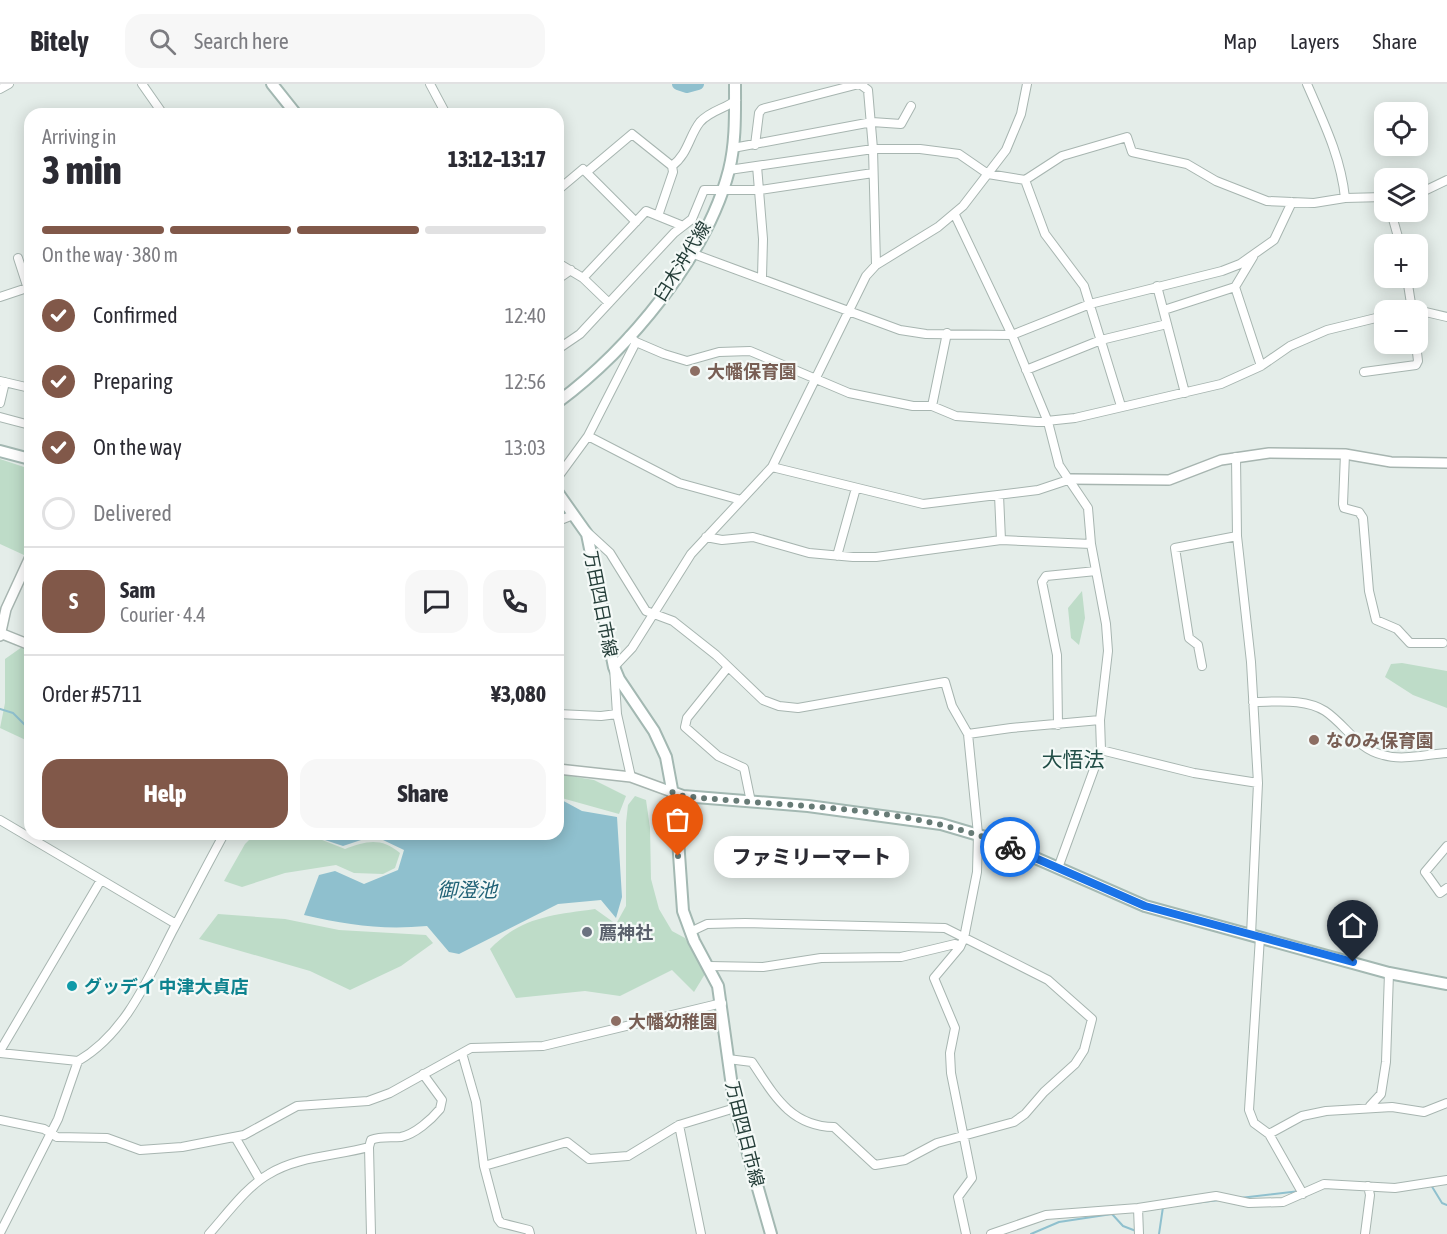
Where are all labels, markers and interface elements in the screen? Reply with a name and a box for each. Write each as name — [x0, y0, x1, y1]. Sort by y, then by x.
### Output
search box — [125, 14, 545, 68]
text: Bitely — [30, 25, 89, 57]
icon: search — [146, 25, 179, 58]
text: Search here — [194, 28, 289, 54]
text: Map — [1223, 29, 1257, 53]
text: Layers — [1290, 29, 1340, 53]
text: Share — [1373, 29, 1417, 53]
map controls — [1374, 102, 1428, 354]
button: locate — [1374, 102, 1428, 156]
text: Arriving in — [42, 125, 116, 148]
text: 13:12–13:17 — [448, 146, 546, 172]
text: 3 min — [42, 148, 122, 192]
button: layers — [1374, 168, 1428, 222]
street label: 臼木沖代線 — [649, 217, 715, 305]
button: + — [1374, 234, 1428, 288]
text: On the way · 380 m — [42, 243, 178, 266]
icon: check — [42, 299, 75, 332]
button: − — [1374, 300, 1428, 354]
text: Confirmed — [93, 302, 178, 328]
text: 12:40 — [505, 304, 546, 327]
place label: 大幡保育園 — [707, 361, 797, 382]
marker: 大幡保育園 — [688, 364, 702, 378]
icon: check — [42, 365, 75, 398]
text: Preparing — [93, 368, 173, 394]
text: 12:56 — [505, 370, 546, 393]
icon: check — [42, 431, 75, 464]
text: On the way — [93, 434, 182, 460]
text: 13:03 — [504, 436, 546, 459]
text: Delivered — [93, 500, 172, 526]
street label: 万田四日市線 — [580, 549, 622, 659]
button: chat — [405, 570, 468, 633]
button: phone — [483, 570, 546, 633]
text: Sam — [120, 577, 155, 603]
text: S — [69, 588, 78, 614]
text: Courier · 4.4 — [120, 603, 206, 626]
text: Order #5711 — [42, 681, 142, 707]
text: ¥3,080 — [491, 681, 546, 707]
place label: なのみ保育園 — [1326, 730, 1434, 751]
marker: なのみ保育園 — [1307, 733, 1321, 747]
district label: 大悟法 — [1042, 747, 1105, 771]
button: Help — [42, 759, 288, 828]
button: Share — [300, 759, 546, 828]
pin — [652, 794, 703, 856]
icon: bag — [661, 803, 694, 836]
courier — [980, 817, 1040, 877]
icon: bike — [994, 831, 1027, 864]
callout: ファミリーマート — [714, 835, 909, 877]
text: ファミリーマート — [732, 845, 892, 868]
water label: 御澄池 — [437, 878, 499, 901]
pin — [1327, 900, 1378, 962]
icon: home — [1336, 909, 1369, 942]
place label: 薦神社 — [599, 922, 653, 943]
marker: 薦神社 — [580, 925, 594, 939]
place label: グッデイ 中津大貞店 — [84, 976, 248, 997]
marker: グッデイ 中津大貞店 — [65, 979, 79, 993]
place label: 大幡幼稚園 — [628, 1011, 718, 1032]
marker: 大幡幼稚園 — [609, 1014, 623, 1028]
street label: 万田四日市線 — [722, 1079, 768, 1189]

